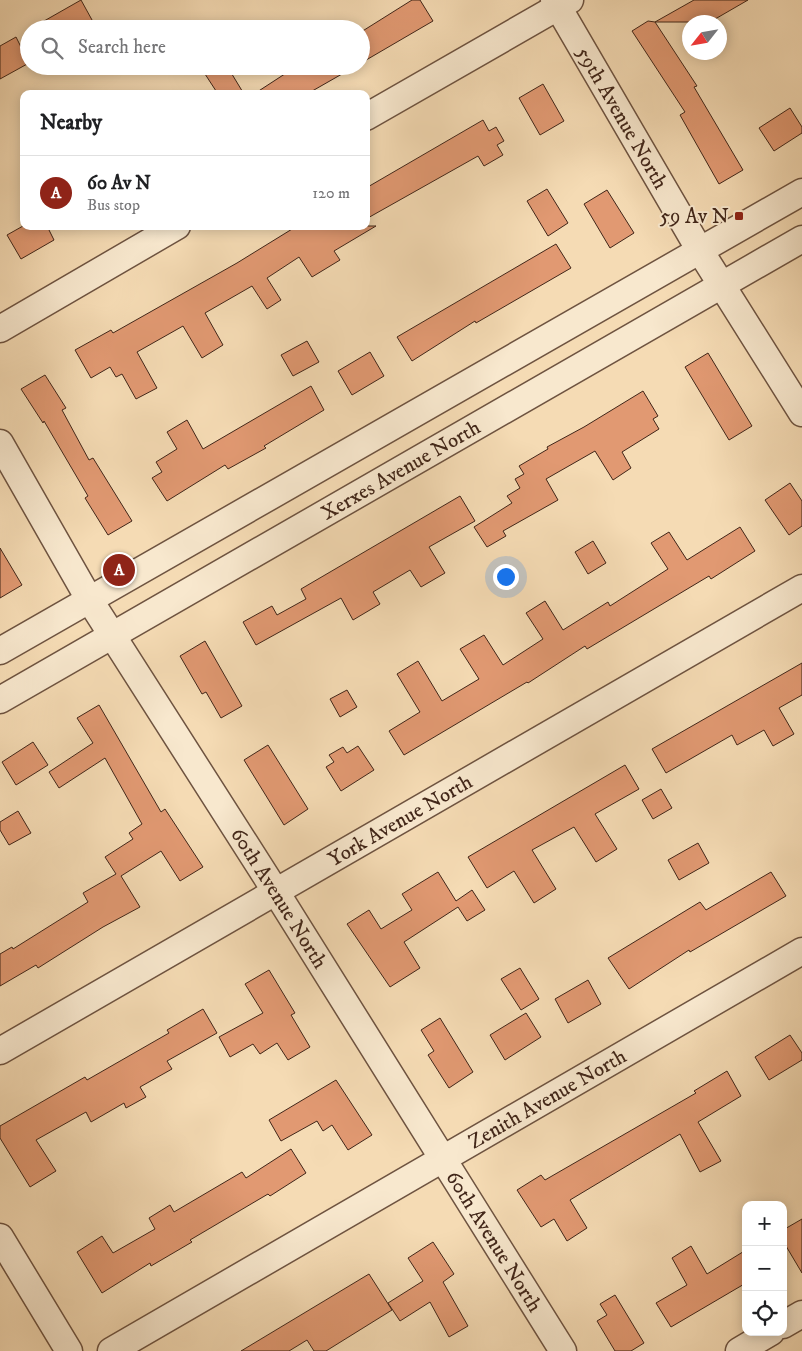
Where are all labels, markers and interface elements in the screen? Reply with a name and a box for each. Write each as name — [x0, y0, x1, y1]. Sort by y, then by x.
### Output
north arrow — [682, 15, 727, 60]
search box — [20, 20, 370, 75]
icon: search — [38, 34, 66, 62]
text: Search here — [78, 36, 166, 59]
street label: 59th Avenue North — [570, 42, 673, 194]
text: Nearby — [40, 110, 102, 136]
text: 60 Av N — [87, 172, 151, 195]
text: A — [51, 183, 61, 203]
text: 120 m — [312, 183, 350, 203]
text: Bus stop — [87, 195, 140, 215]
place label: 59 Av N — [660, 204, 729, 230]
marker: 59 Av N — [733, 210, 745, 222]
street label: Xerxes Avenue North — [317, 415, 485, 527]
pin: A — [103, 551, 135, 589]
your location — [493, 564, 519, 590]
street label: York Avenue North — [324, 769, 477, 873]
street label: 60th Avenue North — [224, 823, 333, 974]
street label: Zenith Avenue North — [464, 1043, 631, 1155]
street label: 60th Avenue North — [439, 1166, 547, 1317]
map controls — [742, 1201, 787, 1336]
button: + — [742, 1201, 787, 1246]
button: − — [742, 1246, 787, 1291]
button: locate — [742, 1291, 787, 1336]

